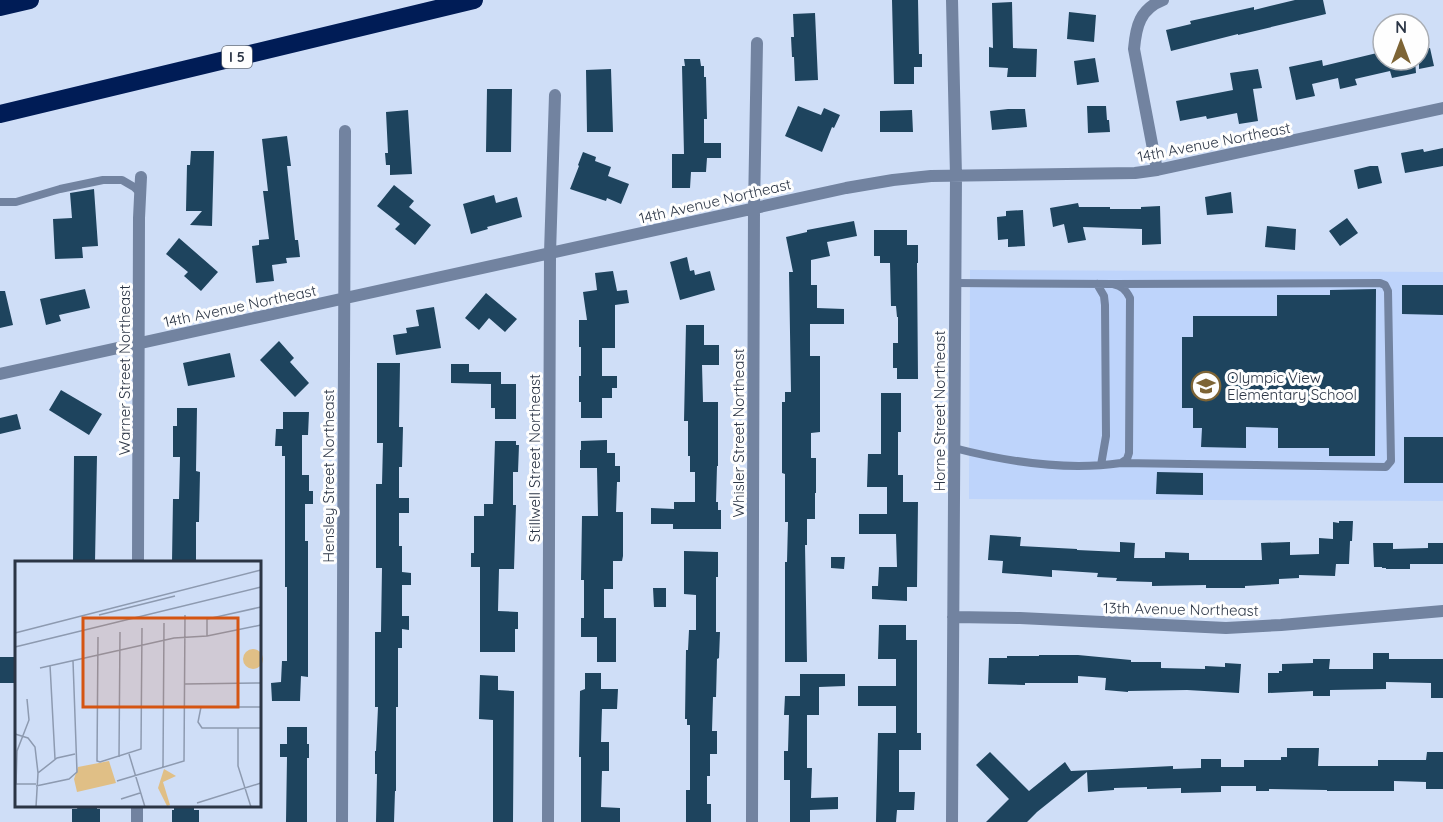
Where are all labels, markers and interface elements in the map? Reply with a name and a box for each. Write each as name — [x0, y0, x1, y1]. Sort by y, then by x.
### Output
north arrow — [1371, 12, 1431, 72]
text: N — [1395, 17, 1407, 37]
road number: I 5 — [222, 46, 252, 68]
street label: 14th Avenue Northeast — [1136, 118, 1292, 166]
street label: 14th Avenue Northeast — [637, 174, 793, 228]
street label: 14th Avenue Northeast — [162, 281, 318, 331]
street label: Warner Street Northeast — [115, 285, 134, 455]
street label: Horne Street Northeast — [930, 330, 949, 492]
street label: Whisler Street Northeast — [729, 348, 748, 518]
place label: Olympic View Elementary School — [1227, 368, 1357, 404]
school or university icon: Olympic View Elementary School — [1190, 370, 1222, 402]
street label: Stillwell Street Northeast — [525, 374, 544, 542]
street label: Hensley Street Northeast — [319, 389, 338, 563]
inset map — [15, 561, 261, 807]
street label: 13th Avenue Northeast — [1103, 598, 1259, 620]

